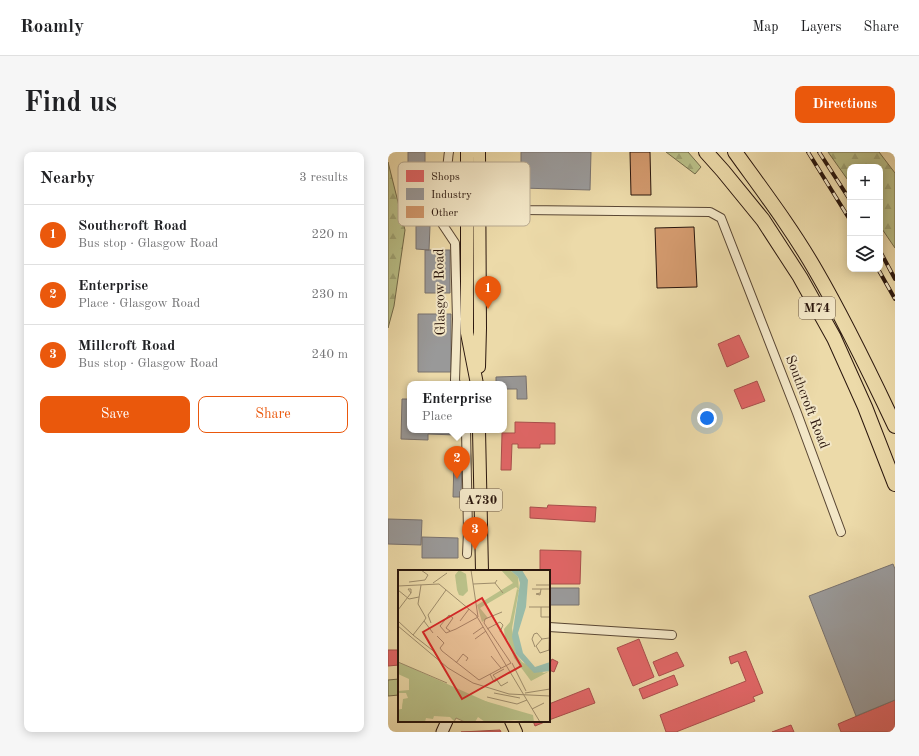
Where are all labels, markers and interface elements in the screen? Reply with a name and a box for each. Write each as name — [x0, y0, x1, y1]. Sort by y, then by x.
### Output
text: Roamly — [20, 18, 84, 37]
text: Map — [753, 20, 779, 34]
text: Layers — [801, 20, 842, 34]
text: Share — [864, 20, 899, 34]
button: Directions — [795, 86, 895, 123]
text: Find us — [24, 90, 117, 118]
legend — [398, 162, 530, 226]
map controls — [847, 164, 883, 272]
button: + — [847, 164, 883, 200]
text: Nearby — [40, 170, 95, 187]
text: 3 results — [299, 171, 348, 184]
text: Shops — [431, 172, 460, 183]
text: Industry — [431, 190, 472, 201]
button: − — [847, 200, 883, 236]
text: Other — [431, 208, 459, 219]
text: Southcroft Road — [78, 219, 187, 234]
text: 1 — [49, 228, 57, 241]
text: 220 m — [311, 228, 348, 241]
button: layers — [847, 236, 883, 272]
text: Bus stop · Glasgow Road — [78, 237, 218, 250]
street label: Glasgow Road — [432, 248, 448, 336]
pin: 1 — [475, 276, 501, 309]
text: Enterprise — [78, 279, 148, 294]
text: 2 — [49, 288, 57, 301]
text: 230 m — [311, 288, 348, 301]
text: Place · Glasgow Road — [78, 297, 200, 310]
road number: M74 — [799, 297, 835, 319]
text: Millcroft Road — [78, 339, 175, 354]
text: 3 — [49, 348, 57, 361]
text: 240 m — [311, 348, 348, 361]
street label: Southcroft Road — [783, 353, 831, 451]
text: Bus stop · Glasgow Road — [78, 357, 218, 370]
popup — [407, 381, 507, 433]
text: Enterprise — [422, 392, 492, 407]
button: Save — [40, 396, 190, 433]
button: Share — [198, 396, 348, 433]
your location — [697, 408, 717, 428]
text: Place — [422, 410, 452, 423]
pin: 2 — [444, 446, 470, 479]
road number: A730 — [460, 489, 502, 511]
pin: 3 — [462, 517, 488, 550]
inset map — [398, 570, 550, 722]

